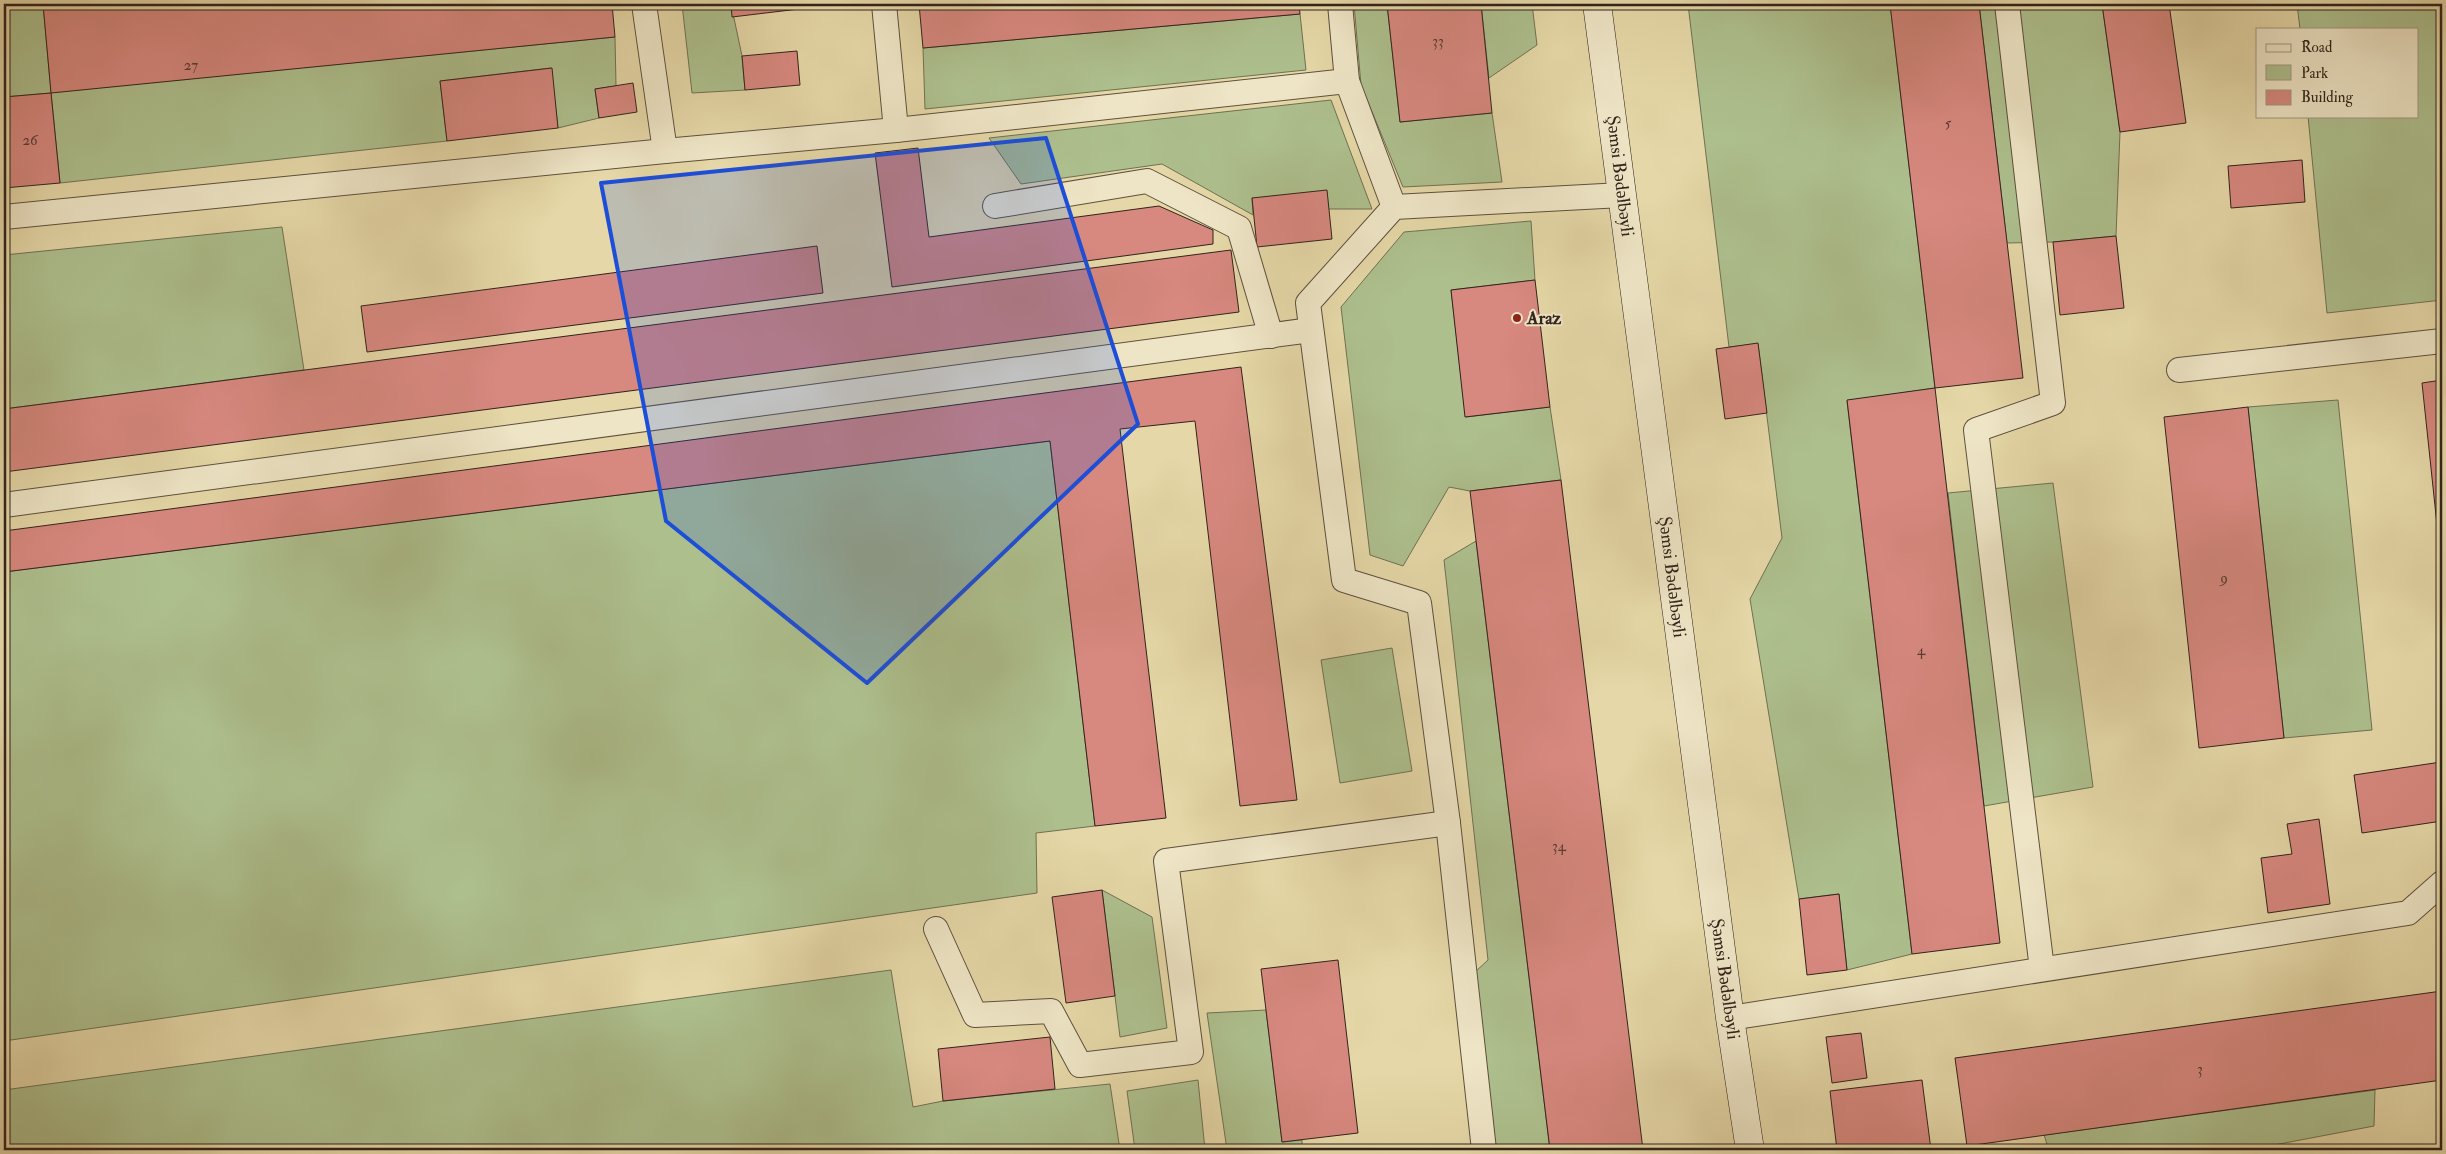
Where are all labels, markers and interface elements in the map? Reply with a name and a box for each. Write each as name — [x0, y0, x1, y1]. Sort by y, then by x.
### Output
legend — [2256, 28, 2418, 118]
house number: 33 — [1432, 32, 1444, 51]
text: Road — [2301, 38, 2333, 57]
house number: 27 — [184, 56, 198, 75]
text: Park — [2301, 64, 2328, 83]
text: Building — [2301, 88, 2353, 107]
street label: Şəmsi Bədəlbəyli — [1601, 114, 1639, 238]
house number: 5 — [1945, 114, 1952, 133]
house number: 26 — [22, 131, 39, 150]
place label: Araz — [1526, 307, 1562, 330]
marker: Araz — [1511, 312, 1523, 324]
street label: Şəmsi Bədəlbəyli — [1653, 515, 1691, 639]
house number: 9 — [2219, 569, 2228, 588]
house number: 4 — [1917, 641, 1926, 660]
house number: 34 — [1552, 837, 1567, 856]
street label: Şəmsi Bədəlbəyli — [1705, 917, 1745, 1041]
house number: 3 — [2197, 1060, 2203, 1079]

